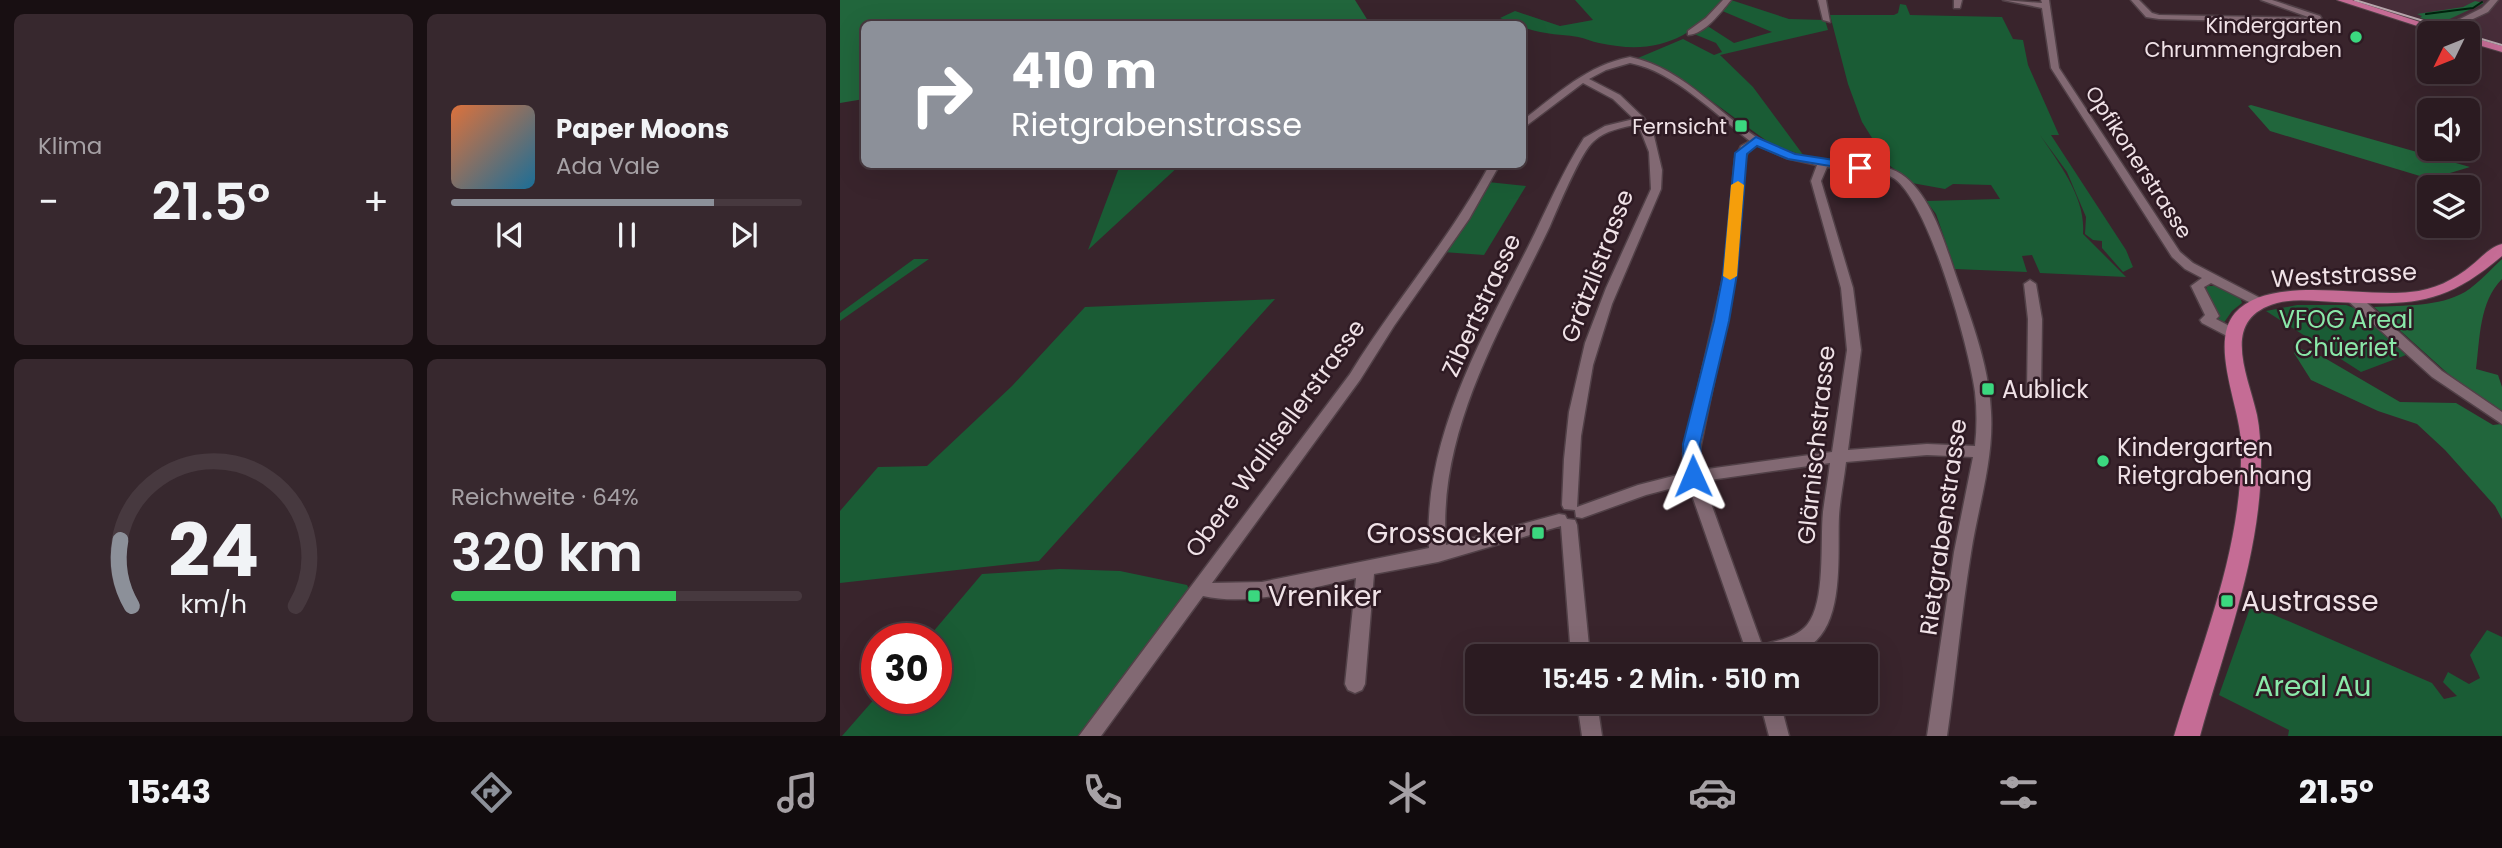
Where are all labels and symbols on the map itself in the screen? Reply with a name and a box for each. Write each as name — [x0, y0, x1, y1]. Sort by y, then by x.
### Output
place label: Kindergarten Chrummengraben — [2144, 11, 2342, 64]
north arrow — [2417, 21, 2480, 84]
marker: Kindergarten Chrummengraben — [2348, 29, 2364, 45]
street label: Opfikonerstrasse — [2079, 80, 2199, 244]
place label: Fernsicht — [1632, 112, 1727, 141]
marker: Fernsicht — [1733, 118, 1749, 134]
pin — [1830, 138, 1890, 198]
street label: Grätzlistrasse — [1553, 185, 1641, 347]
street label: Zibertstrasse — [1433, 228, 1529, 382]
street label: Weststrasse — [2270, 255, 2418, 295]
park label: VFOG Areal Chüeriet — [2279, 303, 2413, 364]
street label: Obere Wallisellerstrasse — [1177, 312, 1373, 564]
street label: Glärnischstrasse — [1789, 344, 1843, 546]
place label: Aublick — [2002, 373, 2089, 406]
marker: Aublick — [1980, 381, 1996, 397]
street label: Rietgrabenstrasse — [1911, 417, 1975, 637]
place label: Kindergarten Rietgrabenhang — [2117, 431, 2312, 492]
position arrow — [1656, 439, 1730, 513]
marker: Kindergarten Rietgrabenhang — [2095, 453, 2111, 469]
place label: Grossacker — [1366, 514, 1524, 553]
marker: Grossacker — [1530, 525, 1546, 541]
place label: Vreniker — [1268, 577, 1382, 616]
place label: Austrasse — [2241, 582, 2379, 621]
marker: Vreniker — [1246, 588, 1262, 604]
marker: Austrasse — [2219, 593, 2235, 609]
speed limit sign: 30 — [861, 623, 952, 714]
park label: Areal Au — [2255, 667, 2371, 706]

